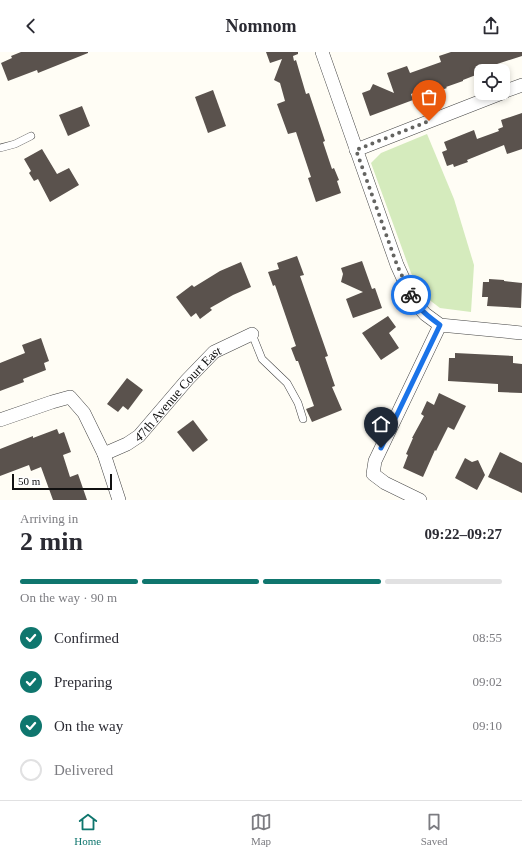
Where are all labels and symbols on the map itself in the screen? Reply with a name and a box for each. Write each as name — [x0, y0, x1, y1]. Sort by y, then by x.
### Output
pin — [412, 80, 446, 121]
courier — [391, 275, 431, 315]
street label: 47th Avenue Court East — [131, 342, 224, 445]
pin — [364, 407, 398, 448]
scale bar — [12, 472, 112, 491]

